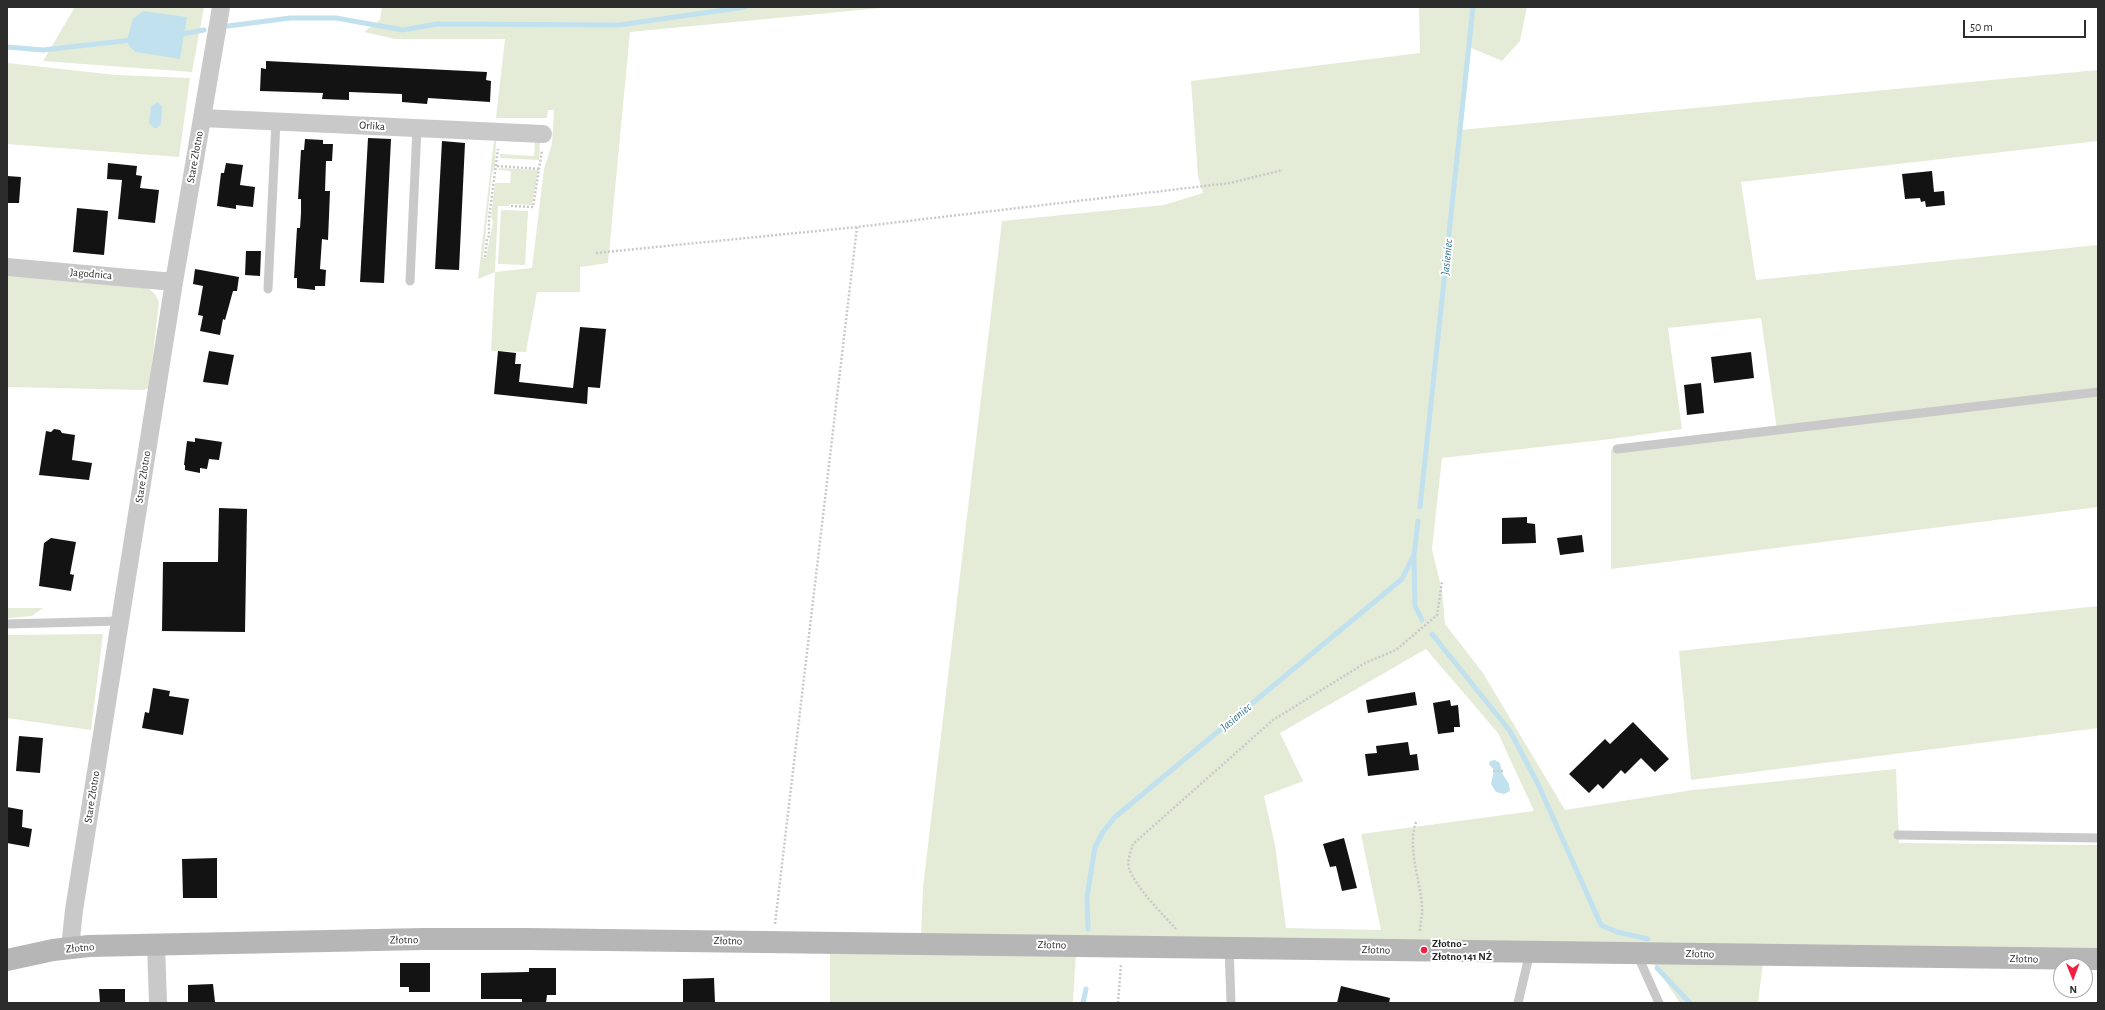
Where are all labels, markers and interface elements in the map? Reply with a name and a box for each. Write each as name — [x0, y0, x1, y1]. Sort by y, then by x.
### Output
scale bar — [1965, 12, 2088, 38]
text: 50 m — [1970, 21, 1993, 33]
street label: Orlika — [359, 119, 385, 133]
street label: Stare Złotno — [184, 130, 206, 184]
water label: Jasieniec — [1438, 238, 1456, 276]
street label: Jagodnica — [69, 266, 113, 282]
street label: Stare Złotno — [132, 450, 154, 504]
water label: Jasieniec — [1217, 700, 1255, 734]
street label: Stare Złotno — [81, 770, 103, 824]
street label: Złotno — [390, 933, 418, 947]
street label: Złotno — [714, 934, 742, 948]
place label: Złotno - Złotno 141 NŻ — [1432, 937, 1492, 963]
street label: Złotno — [1038, 938, 1066, 952]
street label: Złotno — [65, 940, 95, 956]
street label: Złotno — [1362, 943, 1390, 957]
marker: Złotno - Złotno 141 NŻ — [1419, 945, 1429, 955]
street label: Złotno — [1686, 947, 1714, 961]
street label: Złotno — [2010, 952, 2038, 966]
north arrow — [2053, 958, 2093, 998]
text: N — [2069, 984, 2077, 995]

